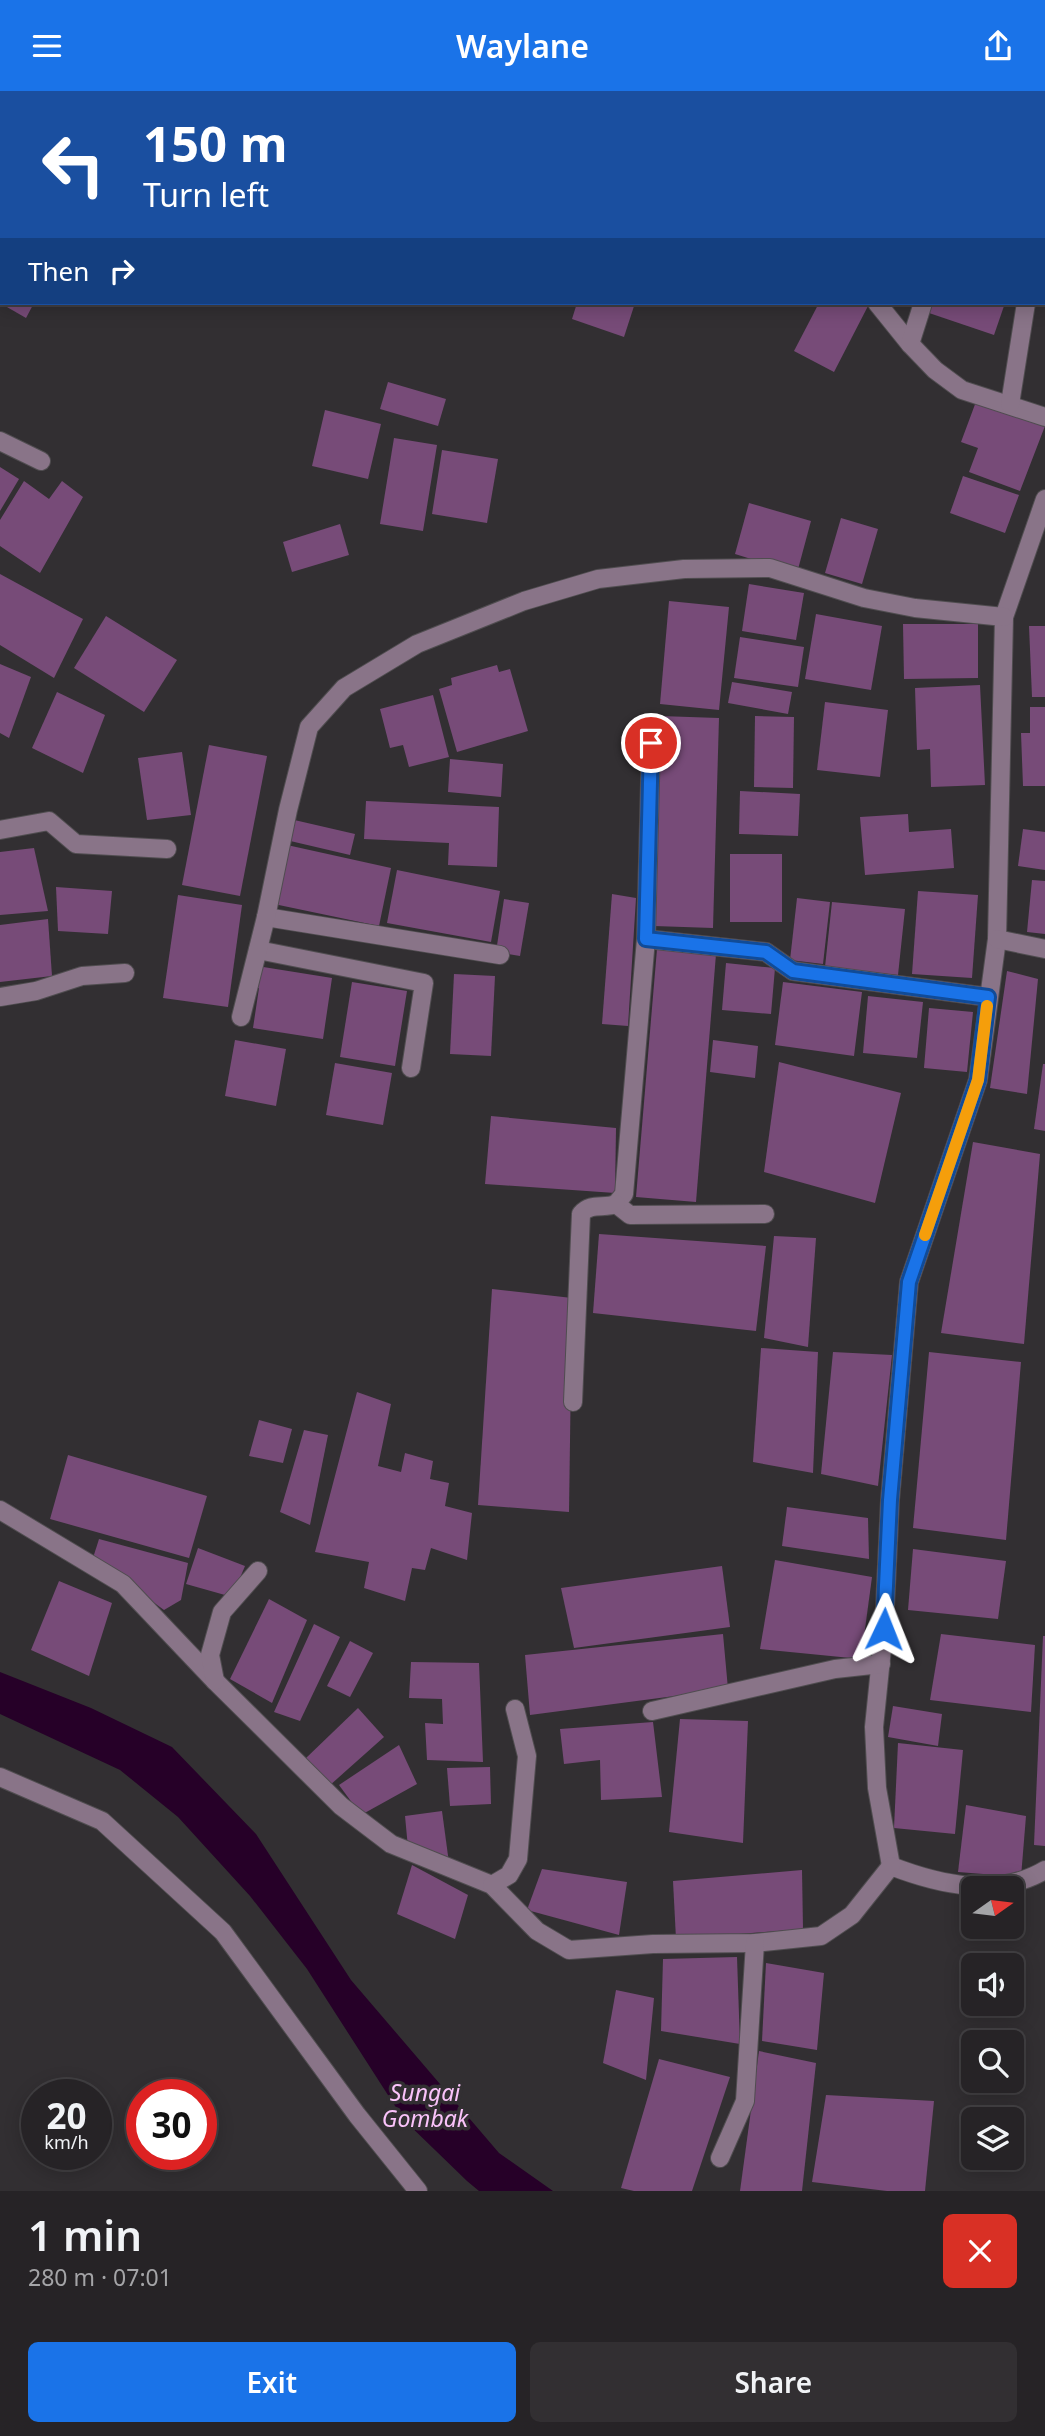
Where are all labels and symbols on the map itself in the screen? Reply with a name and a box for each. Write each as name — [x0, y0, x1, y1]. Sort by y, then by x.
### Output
pin — [621, 713, 681, 773]
position arrow — [847, 1592, 921, 1666]
north arrow — [961, 1876, 1024, 1939]
water label: Sungai Gombak — [382, 2076, 470, 2134]
speed limit sign: 30 — [126, 2079, 217, 2170]

